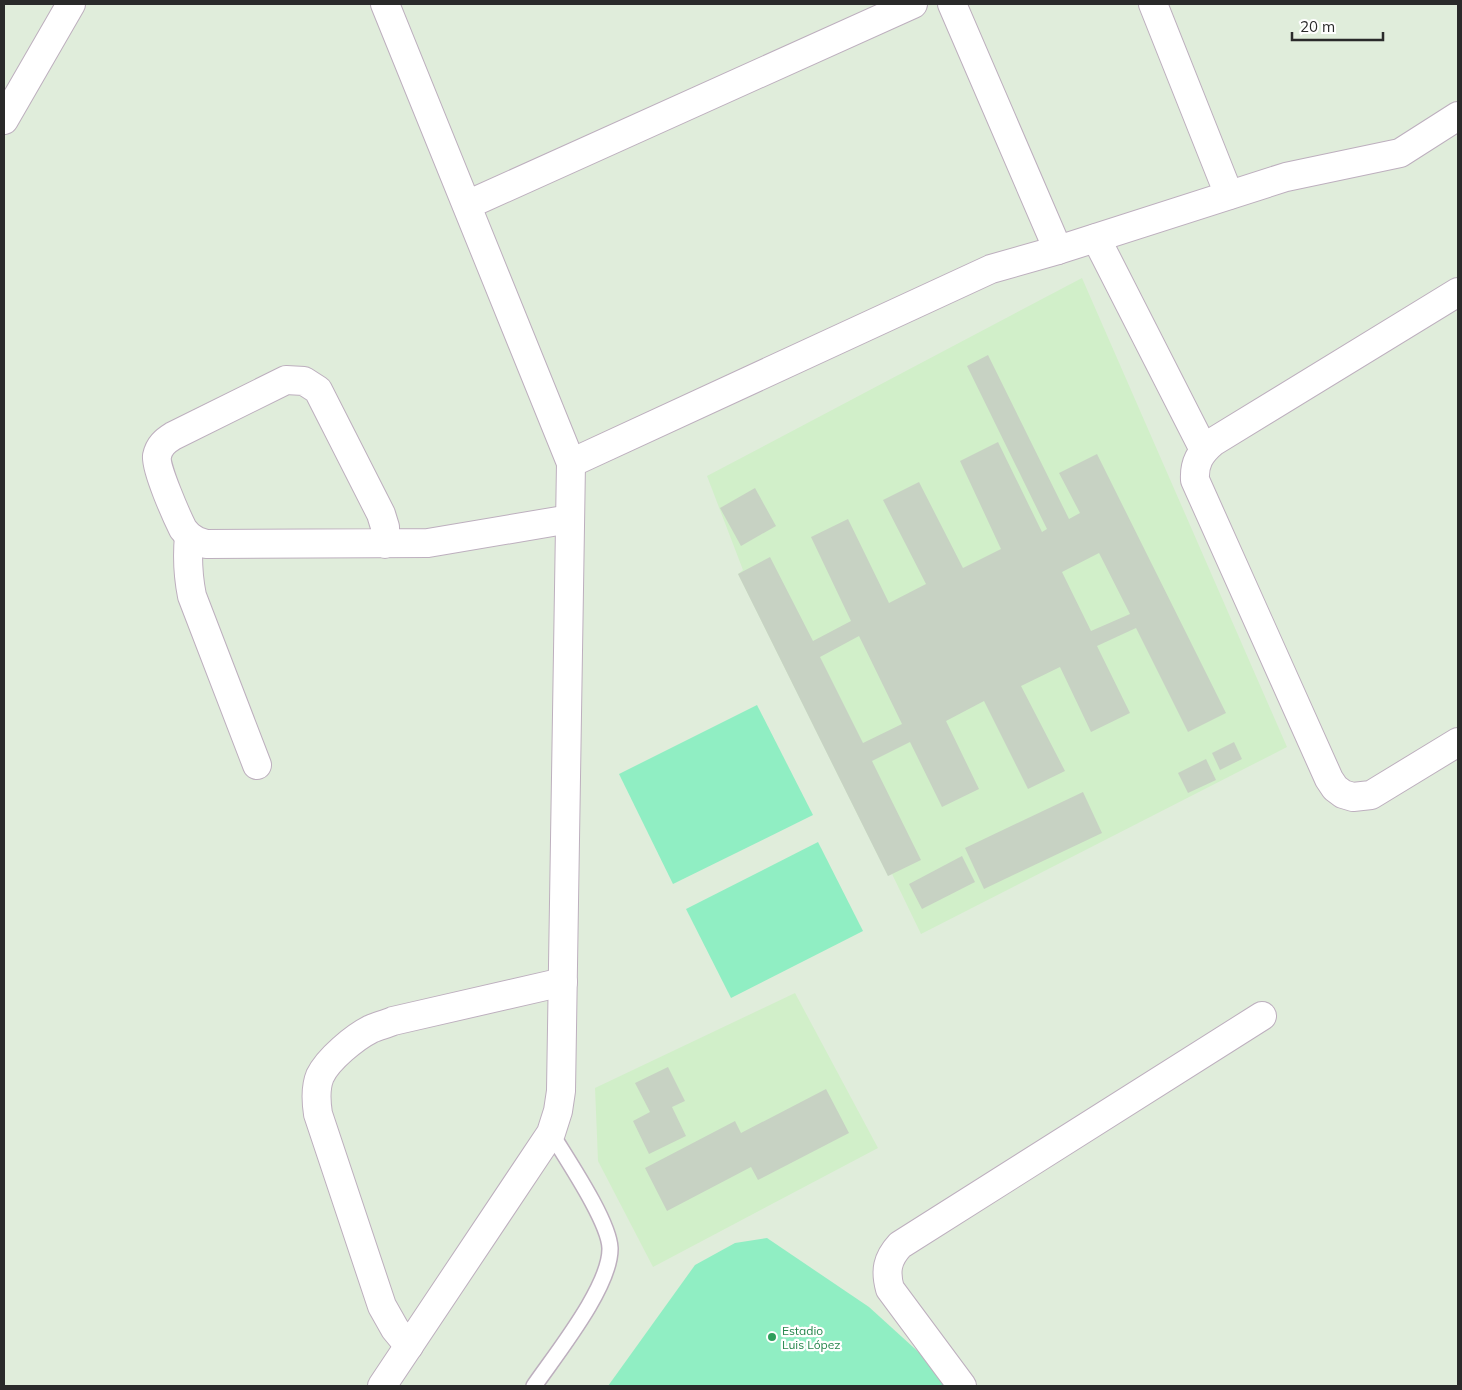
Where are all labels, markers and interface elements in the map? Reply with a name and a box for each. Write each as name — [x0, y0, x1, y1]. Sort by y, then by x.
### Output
scale bar — [1292, 10, 1383, 42]
text: 20 m — [1300, 17, 1335, 36]
place label: Estadio Luis López — [782, 1323, 841, 1352]
marker: Estadio Luis López — [766, 1331, 778, 1343]

